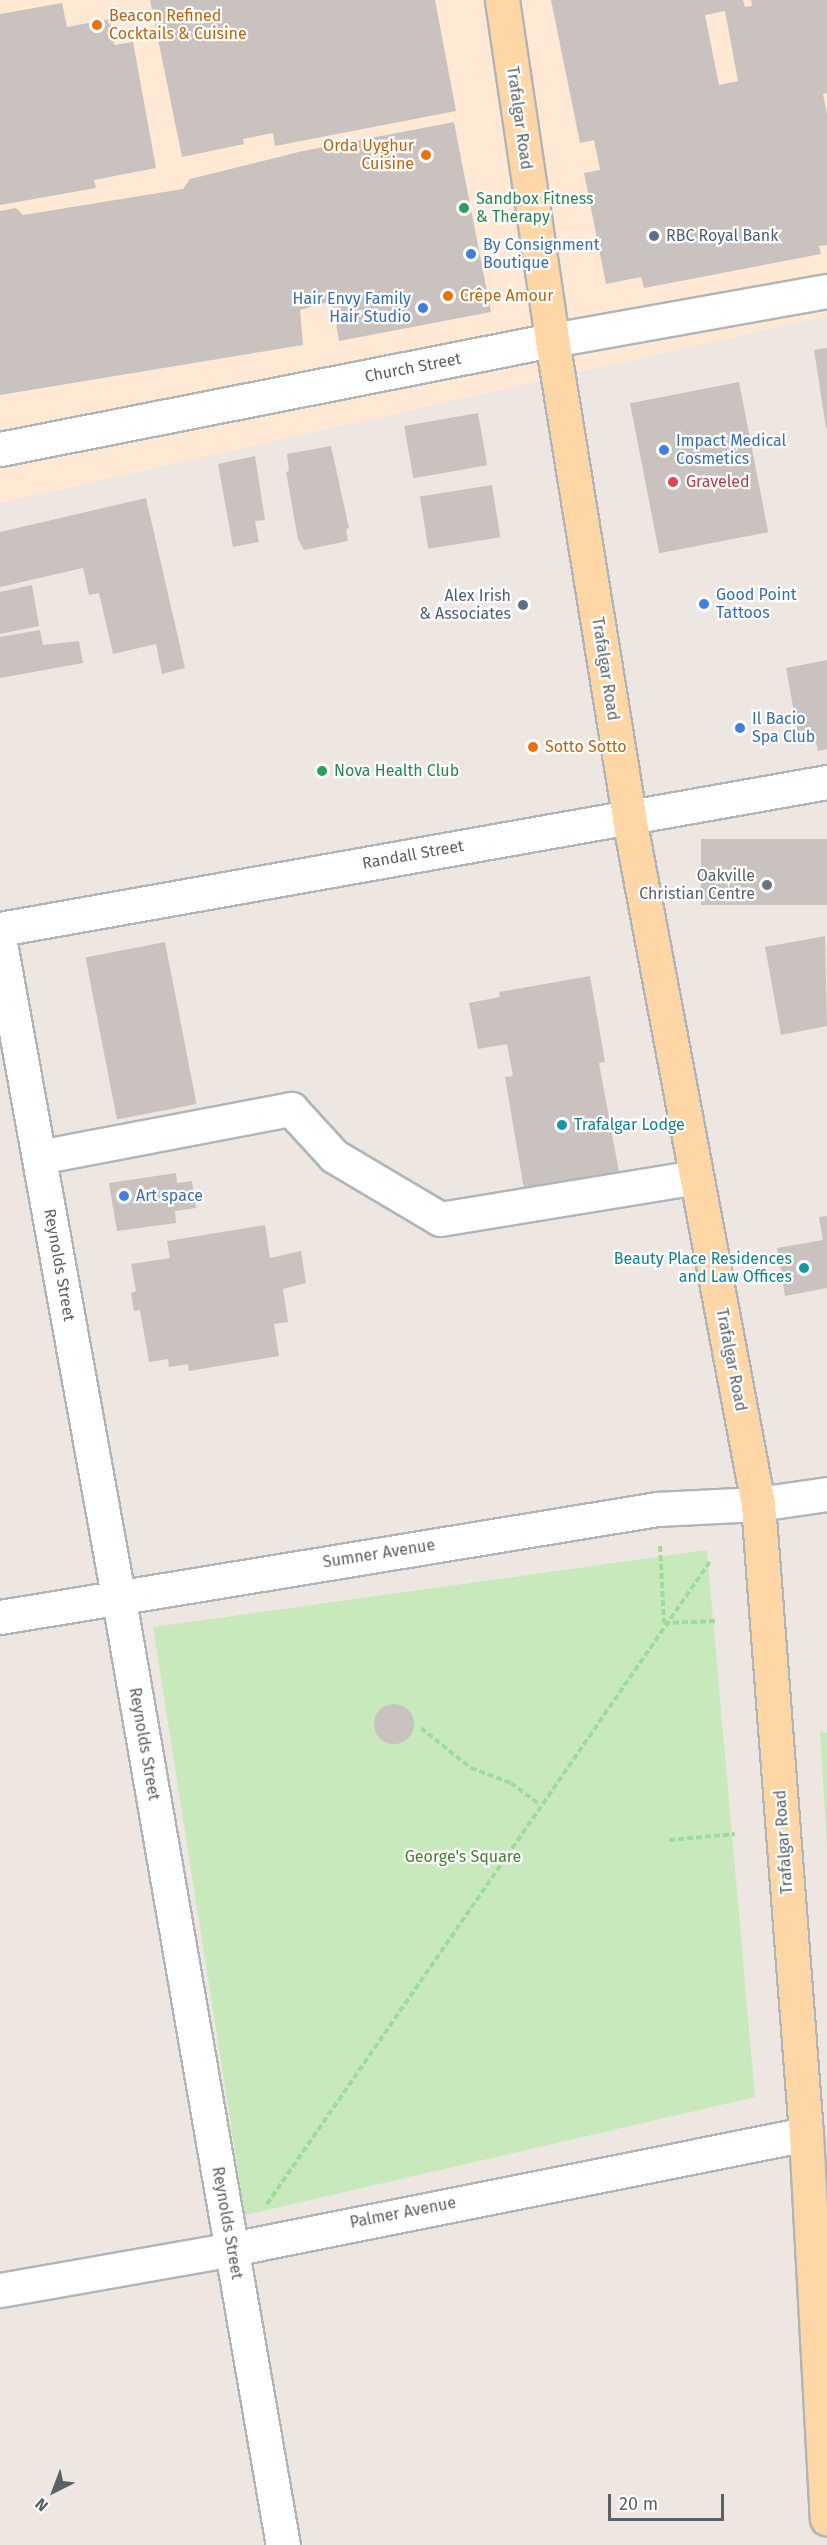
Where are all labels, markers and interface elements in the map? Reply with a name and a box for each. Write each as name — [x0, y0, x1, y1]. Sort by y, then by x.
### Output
place label: Beacon Refined Cocktails & Cuisine — [109, 6, 247, 44]
marker: Beacon Refined Cocktails & Cuisine — [90, 18, 104, 32]
street label: Trafalgar Road — [502, 65, 536, 171]
place label: Orda Uyghur Cuisine — [323, 136, 414, 174]
marker: Orda Uyghur Cuisine — [419, 148, 433, 162]
place label: Sandbox Fitness & Therapy — [476, 189, 594, 227]
marker: Sandbox Fitness & Therapy — [457, 201, 471, 215]
place label: RBC Royal Bank — [666, 226, 778, 246]
marker: RBC Royal Bank — [647, 229, 661, 243]
place label: By Consignment Boutique — [483, 235, 599, 273]
marker: By Consignment Boutique — [464, 247, 478, 261]
place label: Crêpe Amour — [460, 286, 553, 306]
place label: Hair Envy Family Hair Studio — [293, 289, 411, 327]
marker: Crêpe Amour — [441, 289, 455, 303]
marker: Hair Envy Family Hair Studio — [416, 301, 430, 315]
street label: Church Street — [363, 349, 463, 387]
place label: Impact Medical Cosmetics — [676, 431, 786, 469]
marker: Impact Medical Cosmetics — [657, 443, 671, 457]
place label: Graveled — [686, 472, 750, 492]
marker: Graveled — [664, 473, 682, 491]
place label: Good Point Tattoos — [716, 585, 796, 623]
place label: Alex Irish & Associates — [419, 586, 511, 624]
marker: Good Point Tattoos — [697, 597, 711, 611]
marker: Alex Irish & Associates — [516, 598, 530, 612]
street label: Trafalgar Road — [587, 616, 623, 722]
place label: Il Bacio Spa Club — [752, 709, 815, 747]
marker: Il Bacio Spa Club — [733, 721, 747, 735]
place label: Sotto Sotto — [545, 737, 627, 757]
marker: Sotto Sotto — [526, 740, 540, 754]
place label: Nova Health Club — [334, 761, 459, 781]
marker: Nova Health Club — [315, 764, 329, 778]
street label: Randall Street — [361, 837, 465, 873]
place label: Oakville Christian Centre — [639, 866, 755, 904]
marker: Oakville Christian Centre — [760, 878, 774, 892]
place label: Trafalgar Lodge — [574, 1115, 685, 1135]
marker: Trafalgar Lodge — [555, 1118, 569, 1132]
place label: Art space — [136, 1186, 203, 1206]
marker: Art space — [117, 1189, 131, 1203]
street label: Reynolds Street — [40, 1207, 78, 1323]
place label: Beauty Place Residences and Law Offices — [614, 1249, 792, 1287]
marker: Beauty Place Residences and Law Offices — [797, 1261, 811, 1275]
street label: Trafalgar Road — [712, 1307, 750, 1413]
street label: Sumner Avenue — [322, 1536, 436, 1572]
street label: Reynolds Street — [125, 1686, 163, 1802]
street label: Trafalgar Road — [771, 1789, 797, 1895]
park label: George's Square — [405, 1847, 521, 1867]
street label: Reynolds Street — [208, 2165, 246, 2281]
street label: Palmer Avenue — [348, 2193, 458, 2233]
north arrow — [24, 2461, 84, 2521]
scale bar — [611, 2482, 726, 2520]
text: 20 m — [619, 2493, 658, 2515]
text: N — [31, 2494, 52, 2515]

